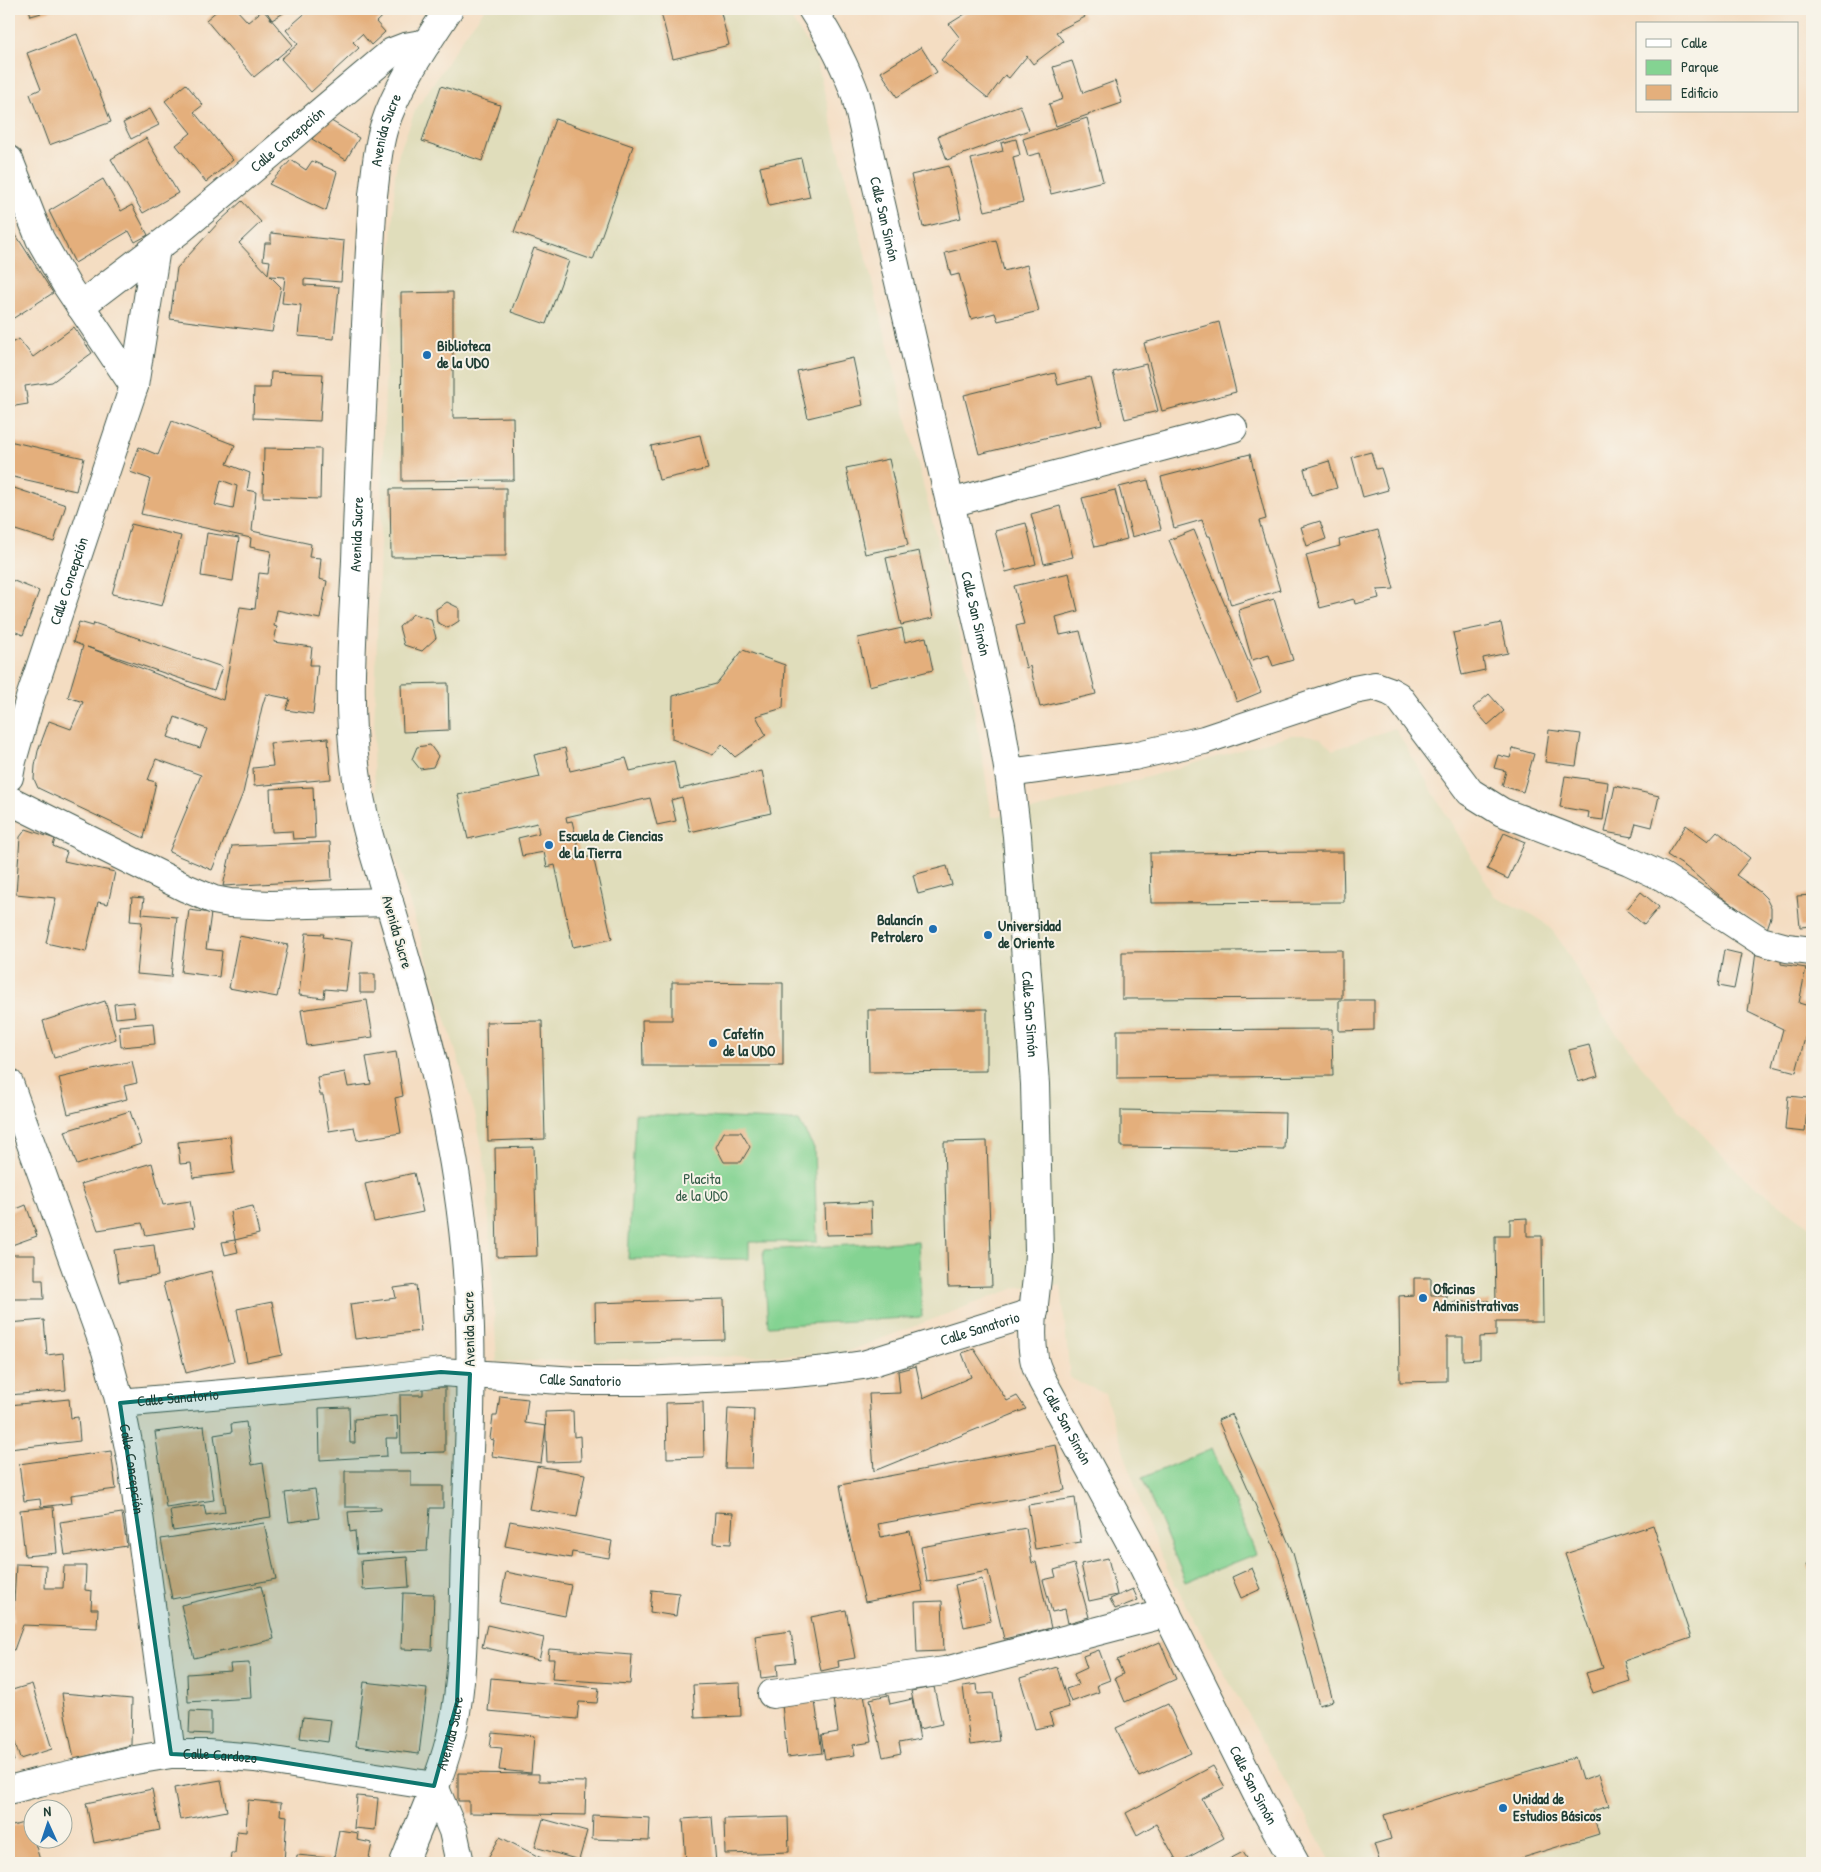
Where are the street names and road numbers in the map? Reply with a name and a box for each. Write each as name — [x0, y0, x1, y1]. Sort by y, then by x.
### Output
street label: Avenida Sucre — [365, 90, 406, 168]
street label: Calle Concepción — [245, 102, 329, 177]
street label: Calle San Simón — [865, 175, 905, 264]
street label: Avenida Sucre — [344, 496, 368, 572]
street label: Calle Concepción — [44, 534, 93, 628]
street label: Calle San Simón — [956, 569, 996, 658]
street label: Avenida Sucre — [377, 893, 418, 971]
street label: Calle San Simón — [1017, 970, 1044, 1058]
street label: Avenida Sucre — [457, 1291, 480, 1367]
street label: Calle Sanatorio — [938, 1306, 1022, 1350]
street label: Calle Sanatorio — [539, 1368, 621, 1391]
street label: Calle Sanatorio — [136, 1383, 219, 1411]
street label: Calle San Simón — [1037, 1383, 1097, 1469]
street label: Calle Concepción — [114, 1422, 150, 1516]
street label: Avenida Sucre — [431, 1695, 468, 1773]
street label: Calle San Simón — [1224, 1742, 1283, 1829]
street label: Calle Cardozo — [183, 1743, 258, 1768]

